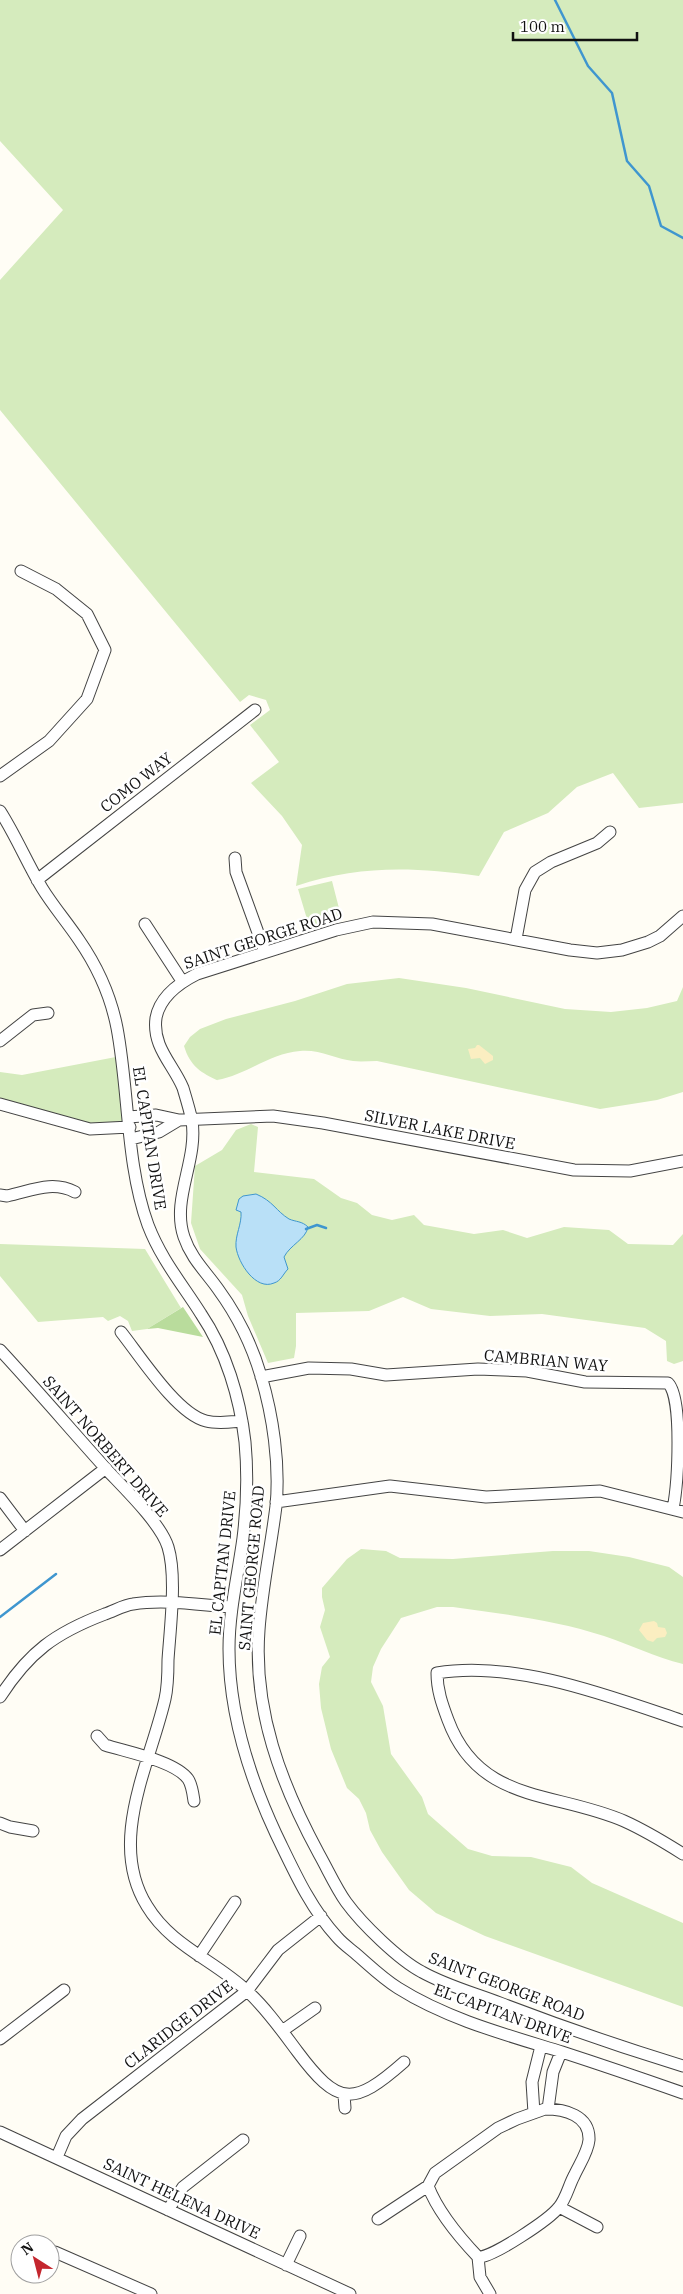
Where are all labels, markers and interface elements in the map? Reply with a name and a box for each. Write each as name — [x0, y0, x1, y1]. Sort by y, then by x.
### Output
scale bar — [513, 10, 637, 42]
text: 100 m — [520, 17, 565, 36]
street label: COMO WAY — [96, 748, 176, 816]
street label: SAINT GEORGE ROAD — [181, 903, 345, 973]
street label: EL CAPITAN DRIVE — [129, 1065, 171, 1211]
street label: SILVER LAKE DRIVE — [363, 1105, 517, 1153]
street label: CAMBRIAN WAY — [483, 1345, 609, 1375]
street label: SAINT NORBERT DRIVE — [39, 1371, 173, 1521]
street label: SAINT GEORGE ROAD — [234, 1485, 268, 1651]
street label: EL CAPITAN DRIVE — [204, 1490, 240, 1636]
street label: SAINT GEORGE ROAD — [426, 1947, 588, 2025]
street label: CLARIDGE DRIVE — [120, 1975, 236, 2073]
street label: EL CAPITAN DRIVE — [431, 1979, 575, 2047]
street label: SAINT HELENA DRIVE — [101, 2153, 263, 2243]
north arrow — [10, 2234, 60, 2284]
text: N — [18, 2238, 37, 2259]

